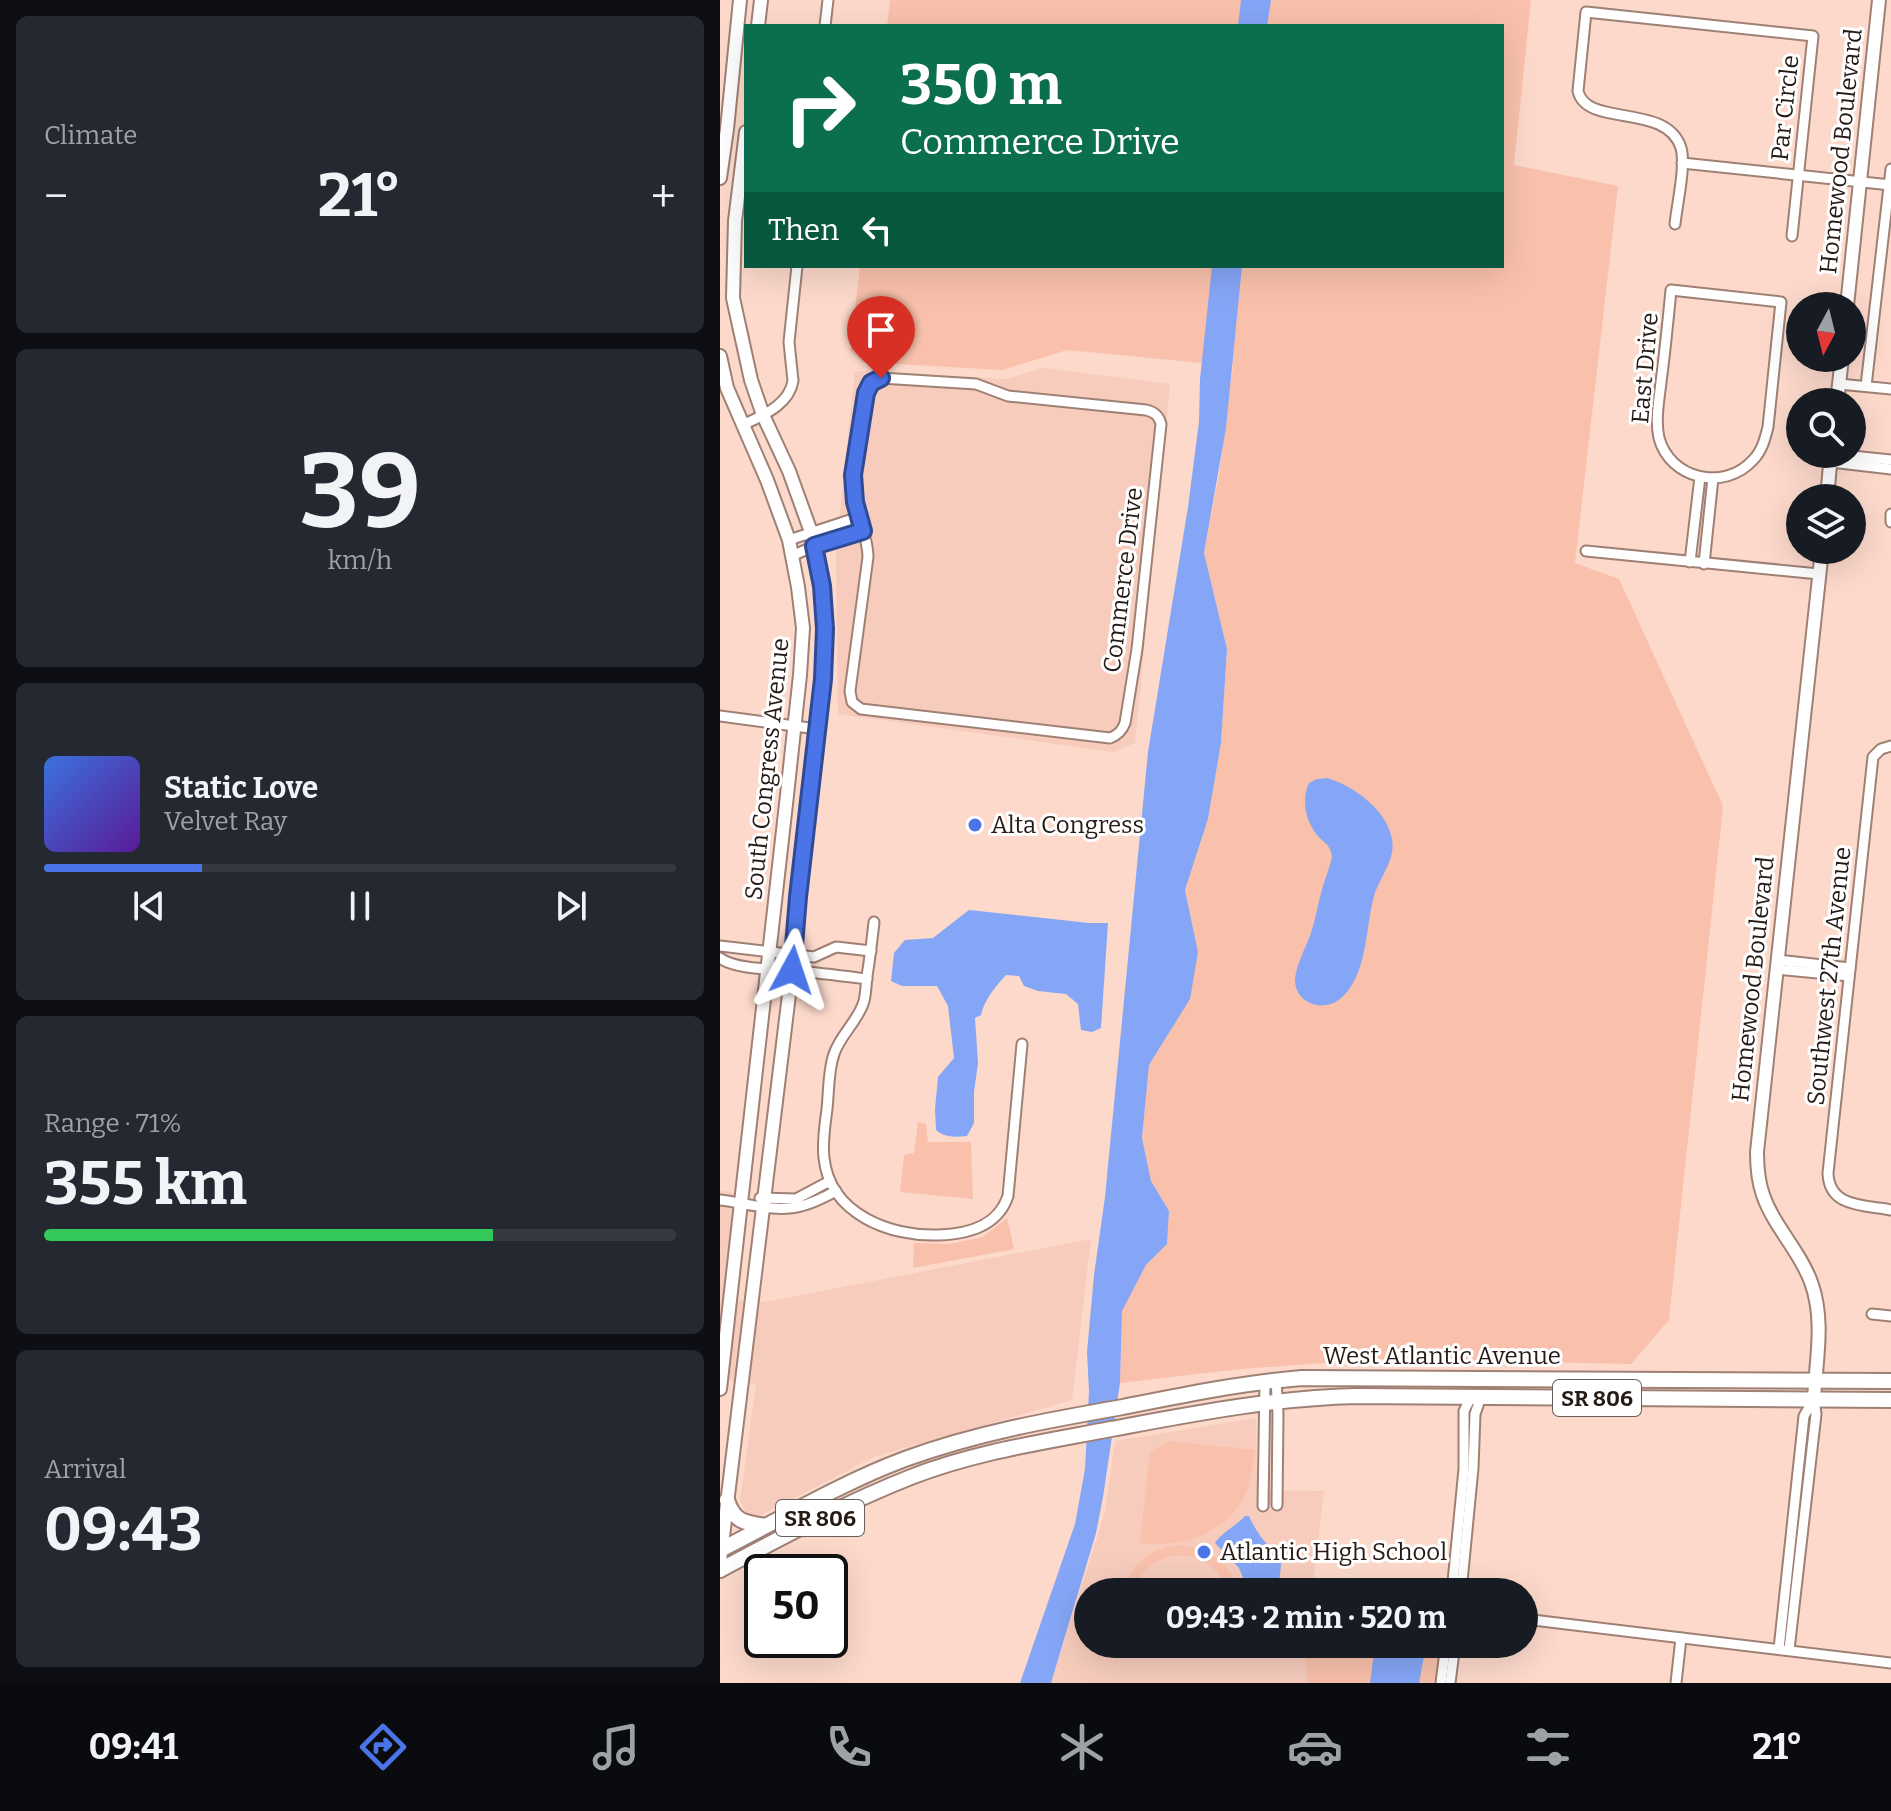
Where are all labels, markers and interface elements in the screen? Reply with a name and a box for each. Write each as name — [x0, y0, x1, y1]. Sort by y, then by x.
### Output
street label: Homewood Boulevard — [1814, 27, 1868, 275]
text: 350 m — [900, 52, 1062, 119]
street label: Par Circle — [1766, 54, 1804, 162]
icon: right — [768, 56, 872, 160]
text: Climate — [44, 120, 138, 151]
text: Commerce Drive — [900, 120, 1180, 164]
text: 21° — [318, 160, 401, 232]
text: − — [44, 170, 68, 223]
text: + — [651, 170, 676, 223]
icon: left — [855, 208, 899, 252]
text: Then — [768, 212, 839, 248]
north arrow — [1786, 292, 1866, 372]
map controls — [1786, 292, 1866, 564]
pin — [847, 296, 915, 378]
icon: arrive — [859, 308, 903, 352]
street label: East Drive — [1626, 311, 1664, 425]
button: search — [1786, 388, 1866, 468]
text: 39 — [299, 430, 421, 555]
button: layers — [1786, 484, 1866, 564]
street label: Commerce Drive — [1098, 486, 1148, 674]
text: km/h — [328, 545, 392, 576]
street label: South Congress Avenue — [739, 637, 795, 901]
text: Static Love — [164, 770, 318, 806]
text: Velvet Ray — [164, 806, 287, 837]
place label: Alta Congress — [991, 811, 1144, 839]
marker: Alta Congress — [966, 816, 984, 834]
street label: Southwest 27th Avenue — [1801, 845, 1857, 1107]
street label: Homewood Boulevard — [1726, 855, 1780, 1103]
icon: previous — [127, 884, 171, 928]
icon: pause — [338, 884, 382, 928]
icon: next — [549, 884, 593, 928]
position arrow — [750, 928, 834, 1012]
text: Range · 71% — [44, 1108, 181, 1139]
text: 355 km — [44, 1148, 247, 1220]
street label: West Atlantic Avenue — [1323, 1342, 1561, 1370]
road number: SR 806 — [1553, 1380, 1641, 1416]
text: Arrival — [44, 1454, 126, 1485]
text: 09:43 — [44, 1494, 203, 1566]
road number: SR 806 — [776, 1500, 864, 1536]
place label: Atlantic High School — [1220, 1538, 1447, 1566]
marker: Atlantic High School — [1195, 1543, 1213, 1561]
speed limit sign: 50 — [744, 1554, 848, 1658]
text: 09:43 · 2 min · 520 m — [1166, 1600, 1446, 1636]
icon: directions — [355, 1719, 411, 1775]
icon: music — [588, 1719, 644, 1775]
icon: phone — [821, 1719, 877, 1775]
icon: climate — [1054, 1719, 1110, 1775]
icon: car — [1287, 1719, 1343, 1775]
icon: filters — [1520, 1719, 1576, 1775]
text: 09:41 — [88, 1725, 178, 1769]
text: 21° — [1752, 1725, 1803, 1769]

